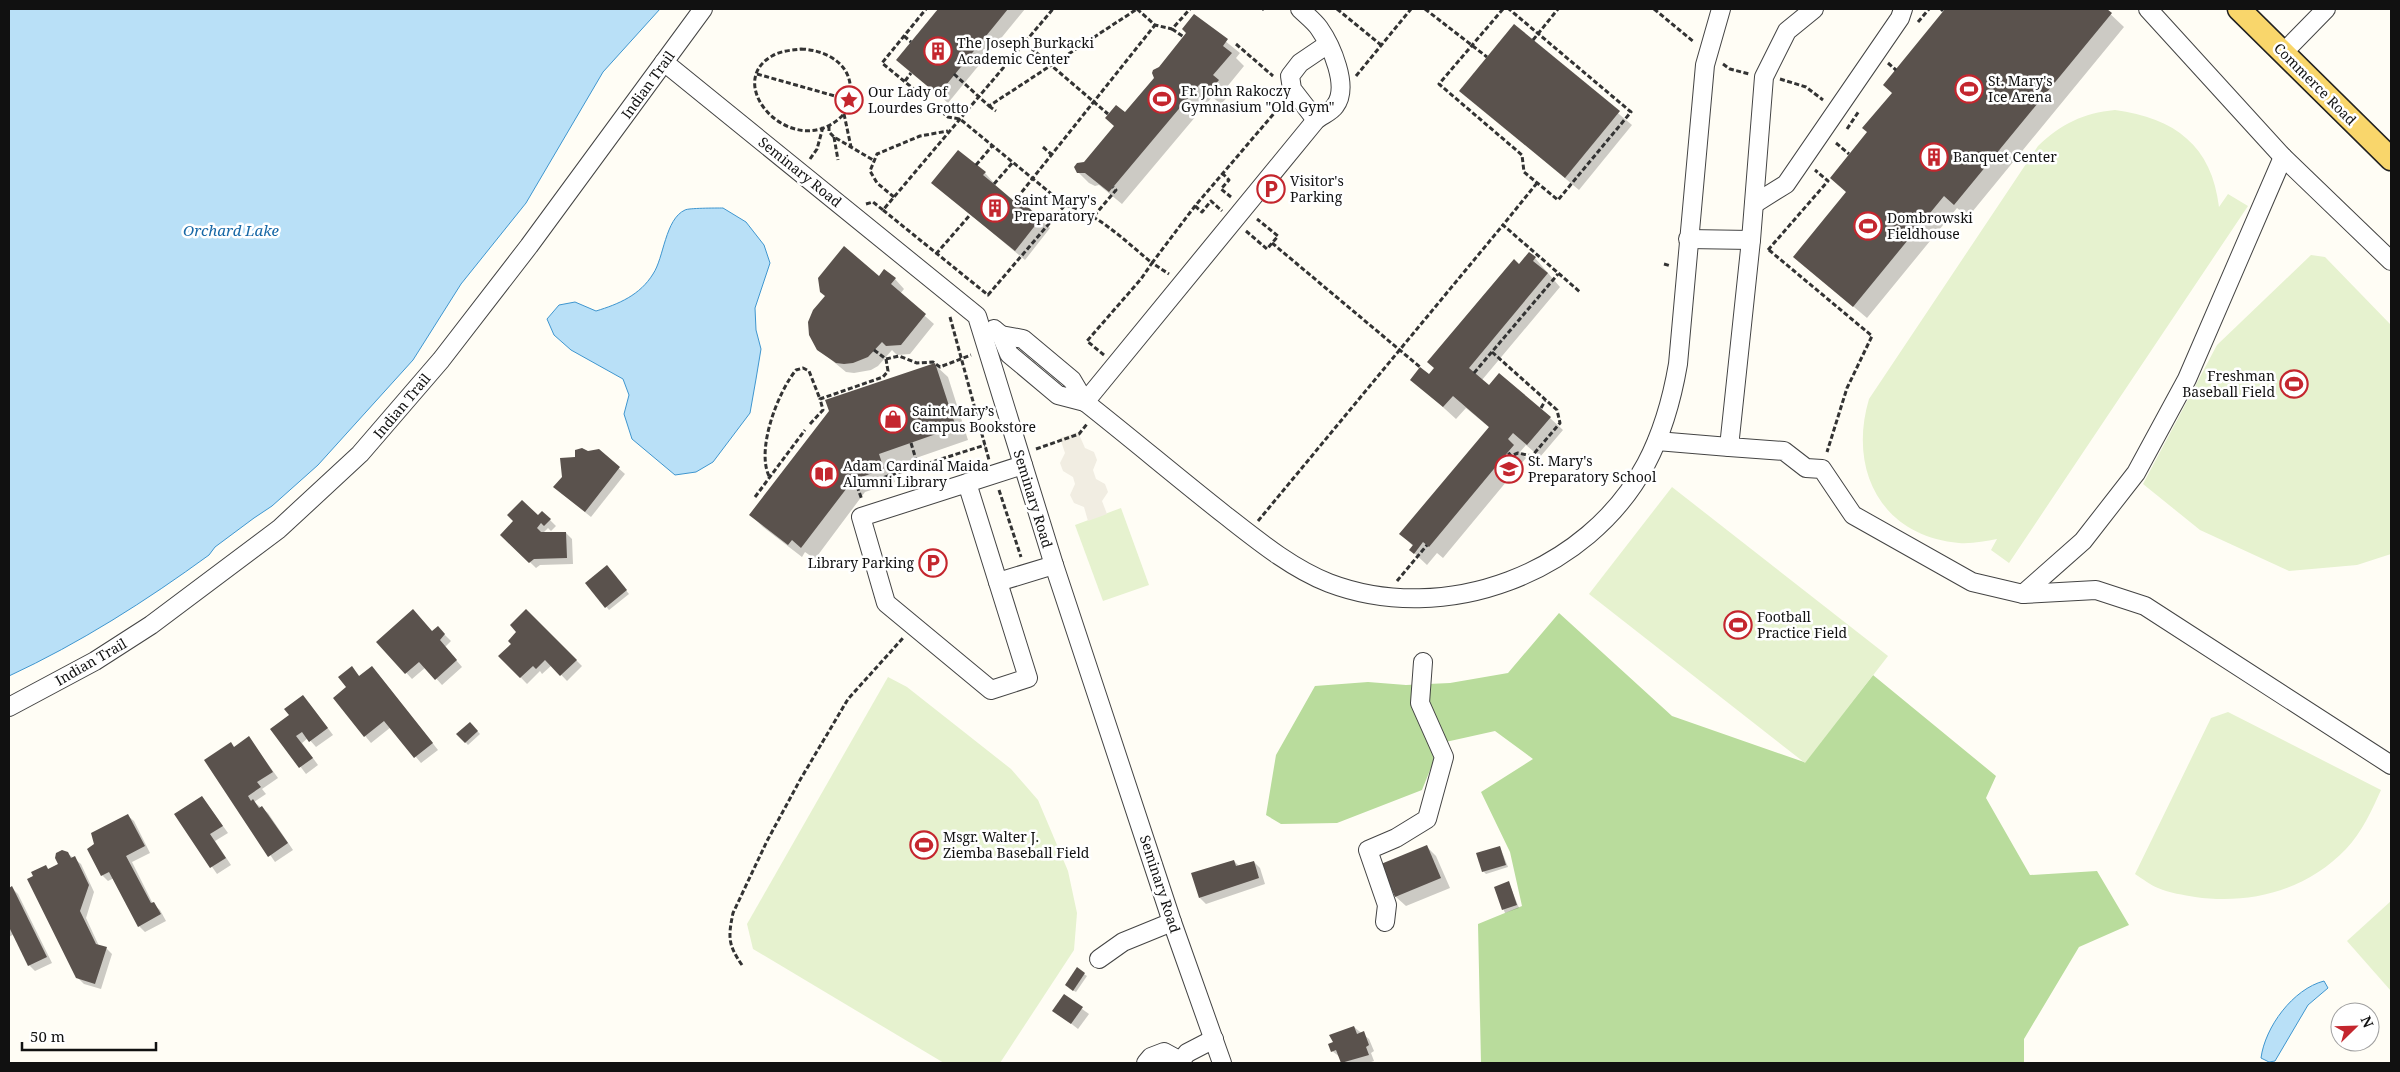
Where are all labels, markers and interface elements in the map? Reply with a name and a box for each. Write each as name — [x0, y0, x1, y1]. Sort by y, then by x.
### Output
place label: The Joseph Burkacki Academic Center — [957, 33, 1094, 68]
building icon: The Joseph Burkacki Academic Center — [923, 36, 953, 66]
street label: Commerce Road — [2270, 38, 2361, 129]
street label: Indian Trail — [617, 46, 679, 122]
place label: St. Mary's Ice Arena — [1988, 71, 2053, 106]
sports icon: St. Mary's Ice Arena — [1954, 74, 1984, 104]
place label: Fr. John Rakoczy Gymnasium "Old Gym" — [1181, 81, 1335, 116]
place label: Our Lady of Lourdes Grotto — [868, 82, 969, 117]
sports icon: Fr. John Rakoczy Gymnasium "Old Gym" — [1147, 84, 1177, 114]
place icon: Our Lady of Lourdes Grotto — [834, 85, 864, 115]
street label: Seminary Road — [755, 132, 846, 211]
building icon: Banquet Center — [1919, 142, 1949, 172]
place label: Banquet Center — [1953, 147, 2057, 166]
place label: Visitor's Parking — [1290, 171, 1344, 206]
parking icon: Visitor's Parking — [1256, 174, 1286, 204]
place label: Saint Mary's Preparatory — [1014, 190, 1097, 225]
building icon: Saint Mary's Preparatory — [980, 193, 1010, 223]
place label: Dombrowski Fieldhouse — [1887, 208, 1973, 243]
sports icon: Dombrowski Fieldhouse — [1853, 211, 1883, 241]
water label: Orchard Lake — [183, 220, 279, 240]
place label: Freshman Baseball Field — [2182, 366, 2275, 401]
street label: Indian Trail — [369, 369, 435, 442]
sports icon: Freshman Baseball Field — [2279, 369, 2309, 399]
place label: Saint Mary’s Campus Bookstore — [912, 401, 1036, 436]
shop icon: Saint Mary’s Campus Bookstore — [878, 404, 908, 434]
street label: Seminary Road — [1010, 447, 1058, 551]
place label: St. Mary's Preparatory School — [1528, 451, 1657, 486]
school or university icon: St. Mary's Preparatory School — [1494, 454, 1524, 484]
place label: Adam Cardinal Maida Alumni Library — [843, 456, 989, 491]
library icon: Adam Cardinal Maida Alumni Library — [809, 459, 839, 489]
parking icon: Library Parking — [918, 548, 948, 578]
place label: Library Parking — [808, 553, 914, 572]
place label: Football Practice Field — [1757, 607, 1848, 642]
sports icon: Football Practice Field — [1723, 610, 1753, 640]
street label: Indian Trail — [52, 633, 130, 690]
place label: Msgr. Walter J. Ziemba Baseball Field — [943, 827, 1090, 862]
sports icon: Msgr. Walter J. Ziemba Baseball Field — [909, 830, 939, 860]
street label: Seminary Road — [1136, 833, 1185, 935]
north arrow — [2330, 1002, 2380, 1052]
text: N — [2357, 1013, 2378, 1031]
scale bar — [22, 1020, 156, 1052]
text: 50 m — [30, 1026, 65, 1046]

